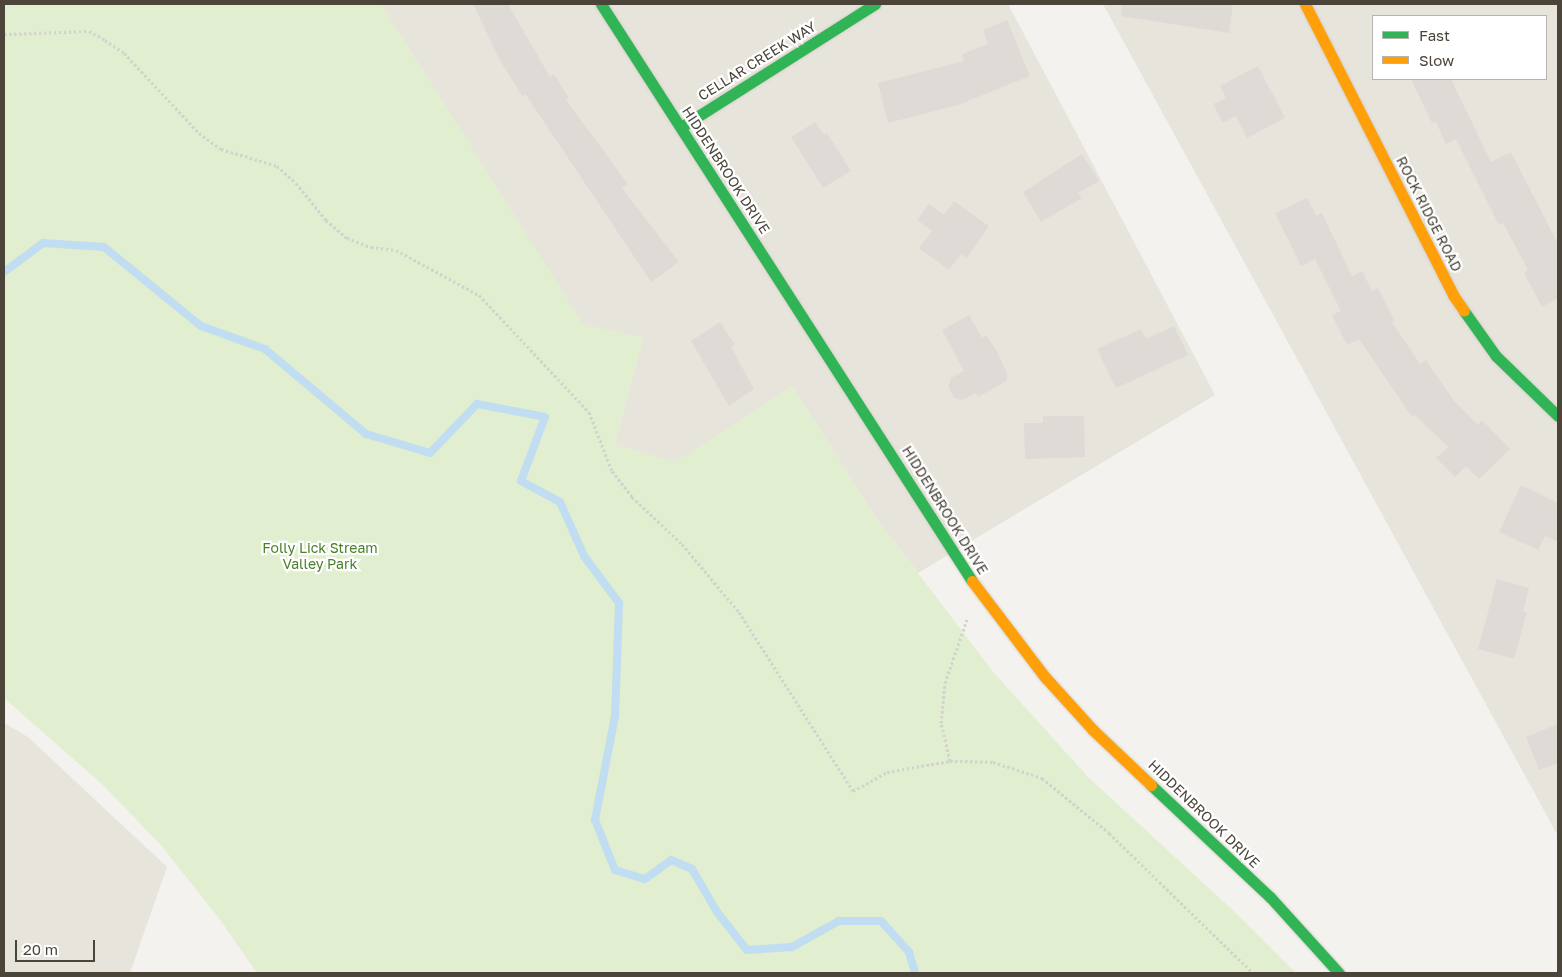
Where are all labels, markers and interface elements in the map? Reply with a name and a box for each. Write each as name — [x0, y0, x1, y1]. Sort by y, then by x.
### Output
legend — [1372, 15, 1547, 80]
street label: CELLAR CREEK WAY — [695, 18, 819, 104]
text: Fast — [1419, 26, 1450, 44]
text: Slow — [1419, 51, 1454, 69]
street label: HIDDENBROOK DRIVE — [679, 103, 773, 237]
street label: ROCK RIDGE ROAD — [1393, 154, 1465, 274]
street label: HIDDENBROOK DRIVE — [899, 443, 991, 577]
park label: Folly Lick Stream Valley Park — [262, 540, 378, 572]
street label: HIDDENBROOK DRIVE — [1145, 756, 1263, 872]
scale bar — [18, 930, 98, 962]
text: 20 m — [23, 940, 58, 958]

